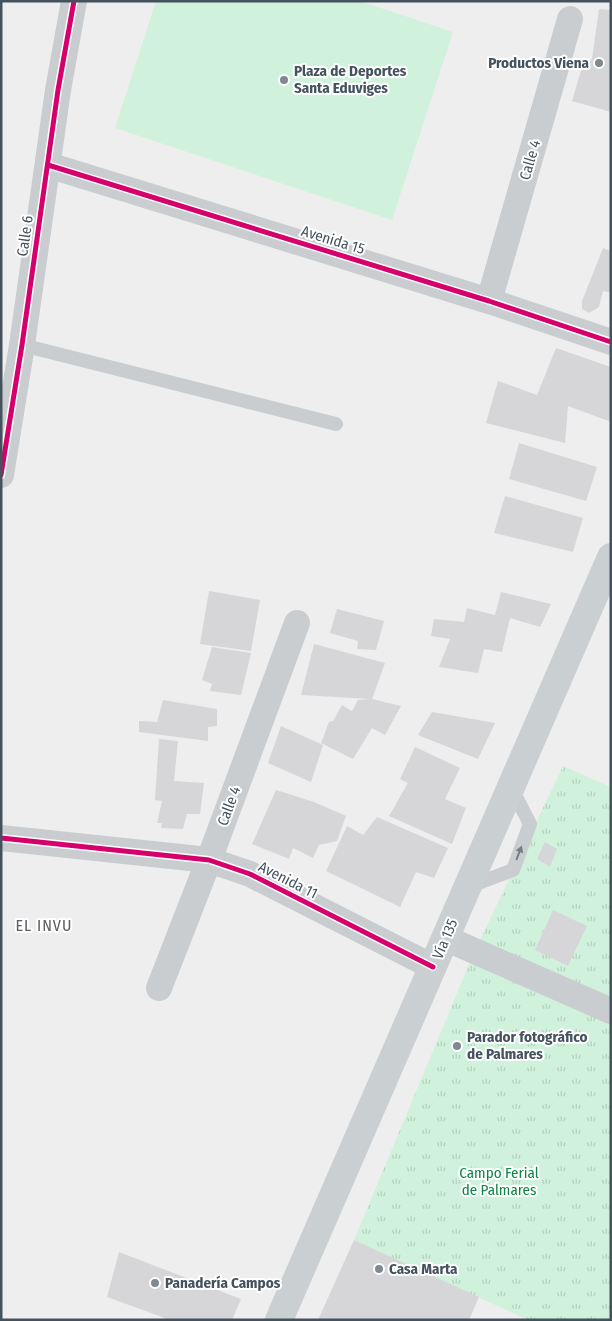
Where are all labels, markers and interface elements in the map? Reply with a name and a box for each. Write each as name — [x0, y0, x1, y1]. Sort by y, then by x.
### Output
place label: Productos Viena — [488, 54, 590, 72]
marker: Productos Viena — [593, 57, 605, 69]
place label: Plaza de Deportes Santa Eduviges — [294, 62, 407, 97]
marker: Plaza de Deportes Santa Eduviges — [278, 74, 290, 86]
street label: Calle 4 — [516, 138, 544, 182]
street label: Calle 6 — [13, 215, 37, 257]
street label: Avenida 15 — [299, 222, 367, 258]
street label: Calle 4 — [214, 784, 244, 828]
one-way arrow — [515, 845, 523, 860]
street label: Avenida 11 — [255, 857, 321, 903]
district label: EL INVU — [16, 916, 72, 935]
street label: Vía 135 — [429, 916, 462, 962]
place label: Parador fotográfico de Palmares — [467, 1028, 587, 1063]
marker: Parador fotográfico de Palmares — [451, 1040, 463, 1052]
park label: Campo Ferial de Palmares — [459, 1164, 539, 1199]
place label: Casa Marta — [389, 1260, 458, 1278]
marker: Casa Marta — [373, 1263, 385, 1275]
place label: Panadería Campos — [165, 1274, 281, 1292]
marker: Panadería Campos — [149, 1277, 161, 1289]

